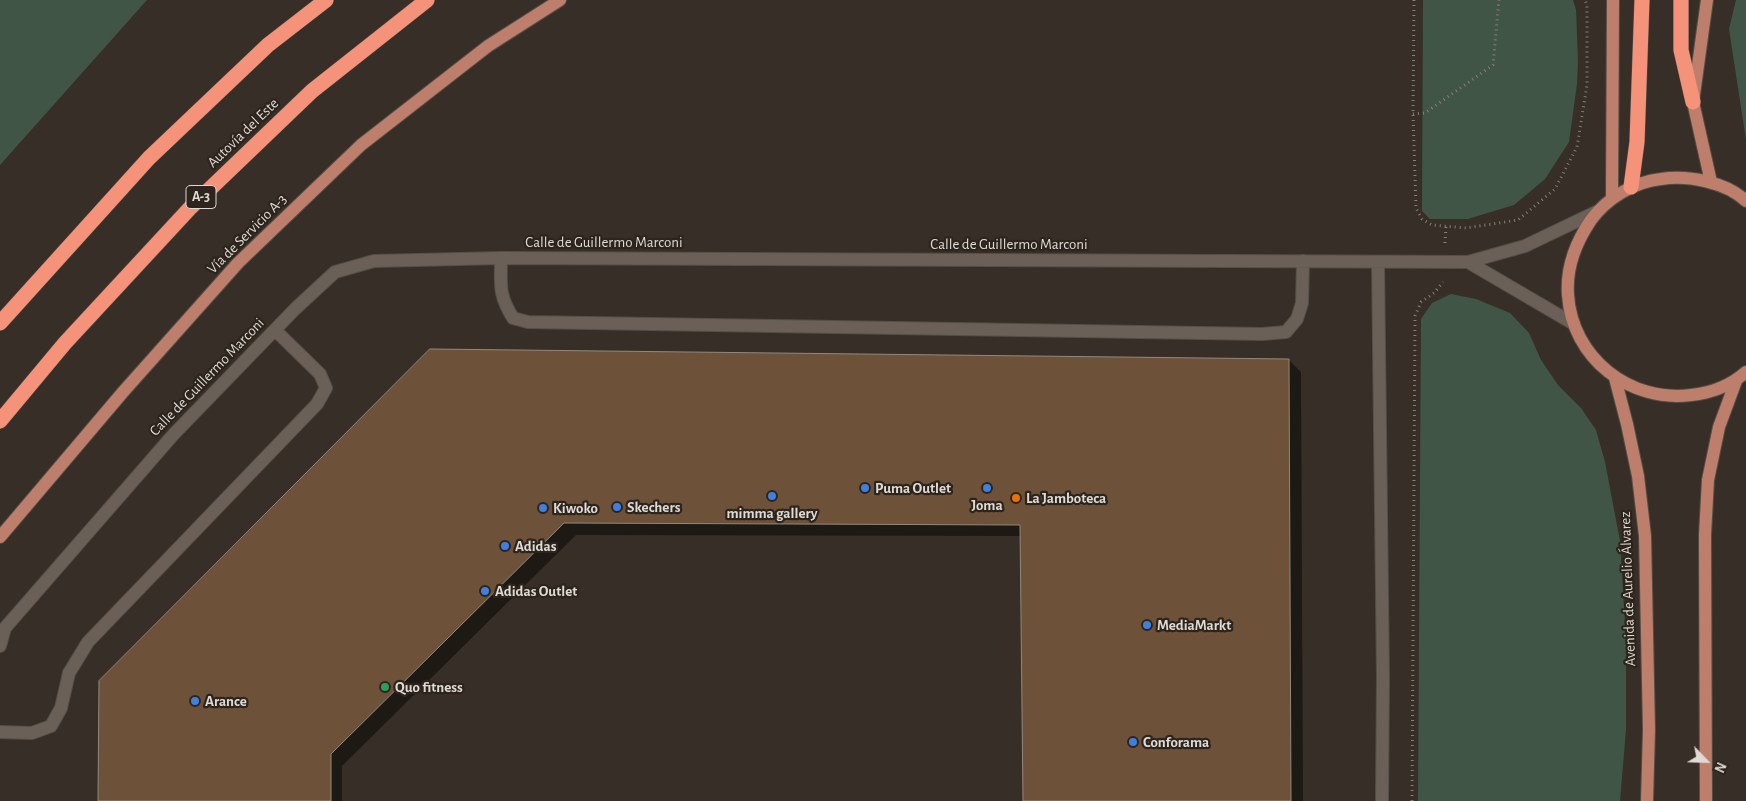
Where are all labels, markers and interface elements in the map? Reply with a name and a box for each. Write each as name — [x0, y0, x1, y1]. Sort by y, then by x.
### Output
street label: Autovía del Este — [204, 94, 282, 172]
road number: A-3 — [186, 186, 216, 208]
street label: Vía de Servicio A-3 — [203, 190, 291, 278]
street label: Calle de Guillermo Marconi — [525, 233, 683, 251]
street label: Calle de Guillermo Marconi — [930, 235, 1088, 253]
street label: Calle de Guillermo Marconi — [146, 314, 268, 440]
place label: Puma Outlet — [875, 479, 951, 497]
marker: Puma Outlet — [859, 482, 871, 494]
marker: Joma — [981, 482, 993, 494]
place label: La Jamboteca — [1026, 489, 1106, 507]
marker: mimma gallery — [766, 490, 778, 502]
marker: La Jamboteca — [1010, 492, 1022, 504]
place label: Joma — [971, 496, 1003, 514]
place label: Skechers — [627, 498, 680, 516]
place label: Kiwoko — [553, 499, 598, 517]
marker: Skechers — [611, 501, 623, 513]
marker: Kiwoko — [537, 502, 549, 514]
place label: mimma gallery — [726, 504, 818, 522]
street label: Avenida de Aurelio Álvarez — [1616, 511, 1640, 667]
place label: Adidas — [515, 537, 556, 555]
marker: Adidas — [499, 540, 511, 552]
place label: Adidas Outlet — [495, 582, 577, 600]
marker: Adidas Outlet — [479, 585, 491, 597]
place label: MediaMarkt — [1157, 616, 1231, 634]
marker: MediaMarkt — [1141, 619, 1153, 631]
place label: Quo fitness — [395, 678, 463, 696]
marker: Quo fitness — [379, 681, 391, 693]
place label: Arance — [205, 692, 247, 710]
marker: Arance — [189, 695, 201, 707]
place label: Conforama — [1143, 733, 1209, 751]
marker: Conforama — [1127, 736, 1139, 748]
north arrow — [1681, 736, 1731, 786]
text: N — [1711, 760, 1728, 774]

